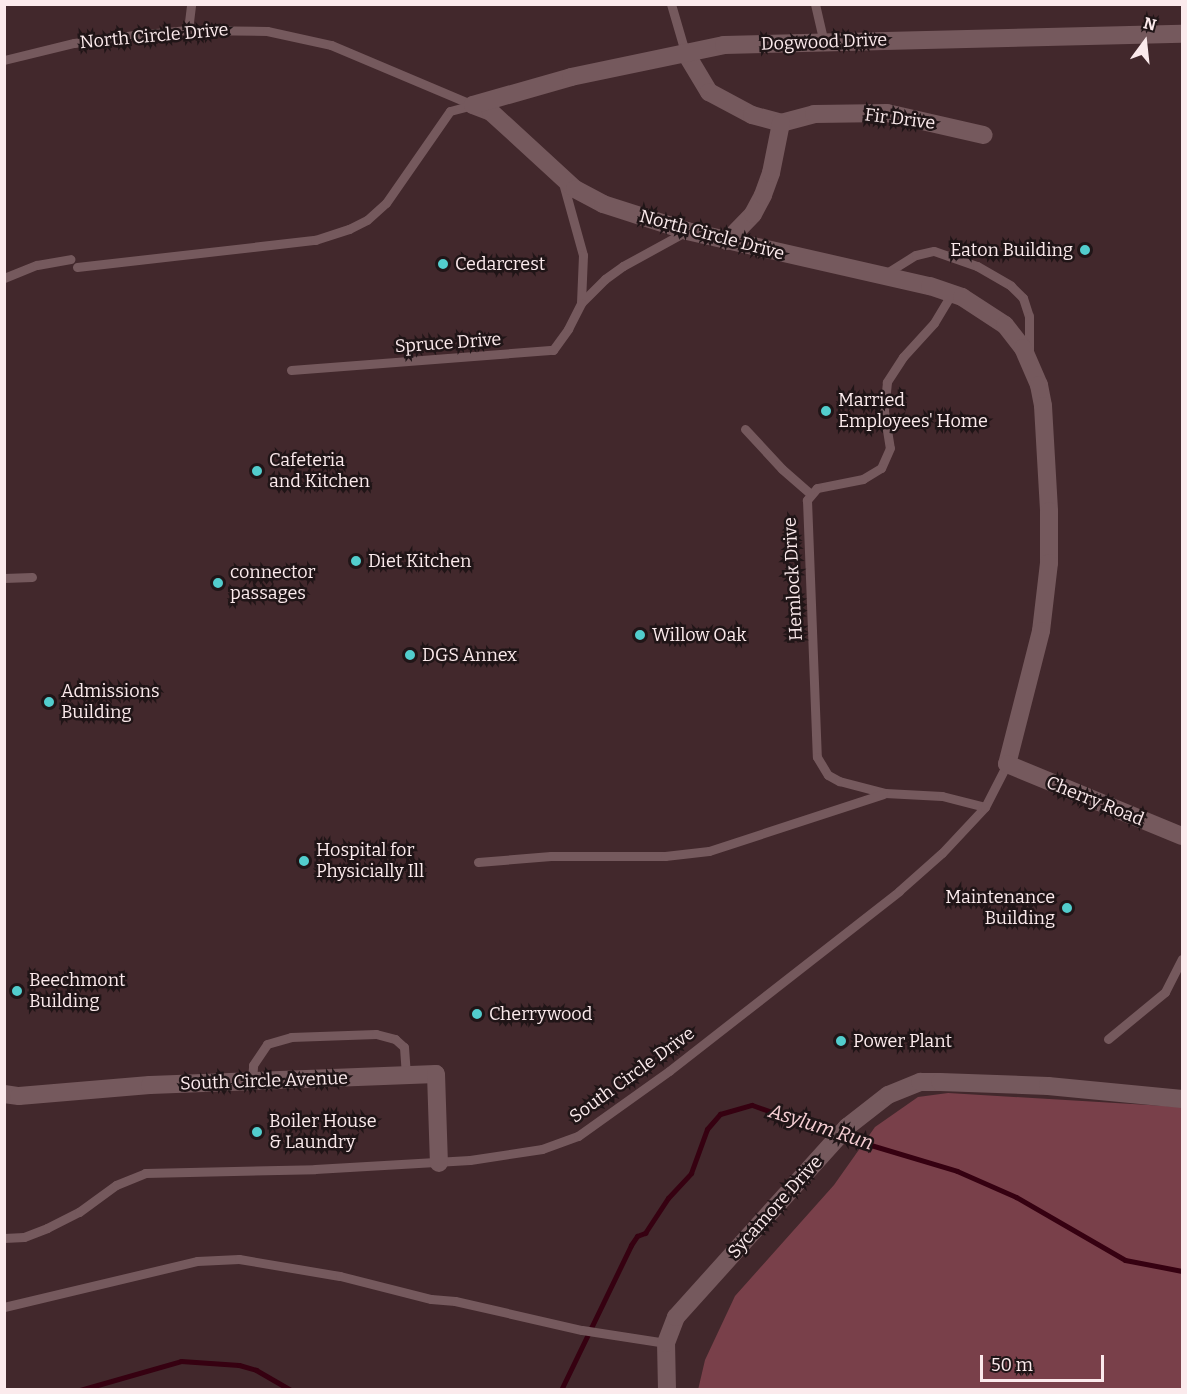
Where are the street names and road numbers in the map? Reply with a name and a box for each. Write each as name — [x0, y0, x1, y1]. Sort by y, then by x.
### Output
street label: North Circle Drive — [79, 19, 229, 53]
street label: Dogwood Drive — [760, 29, 888, 55]
street label: Fir Drive — [863, 104, 937, 134]
street label: North Circle Drive — [637, 205, 787, 265]
street label: Spruce Drive — [394, 329, 502, 357]
street label: Hemlock Drive — [779, 517, 807, 641]
street label: Cherry Road — [1043, 772, 1147, 830]
street label: South Circle Drive — [565, 1022, 699, 1128]
street label: South Circle Avenue — [180, 1067, 348, 1095]
street label: Sycamore Drive — [723, 1151, 827, 1263]

